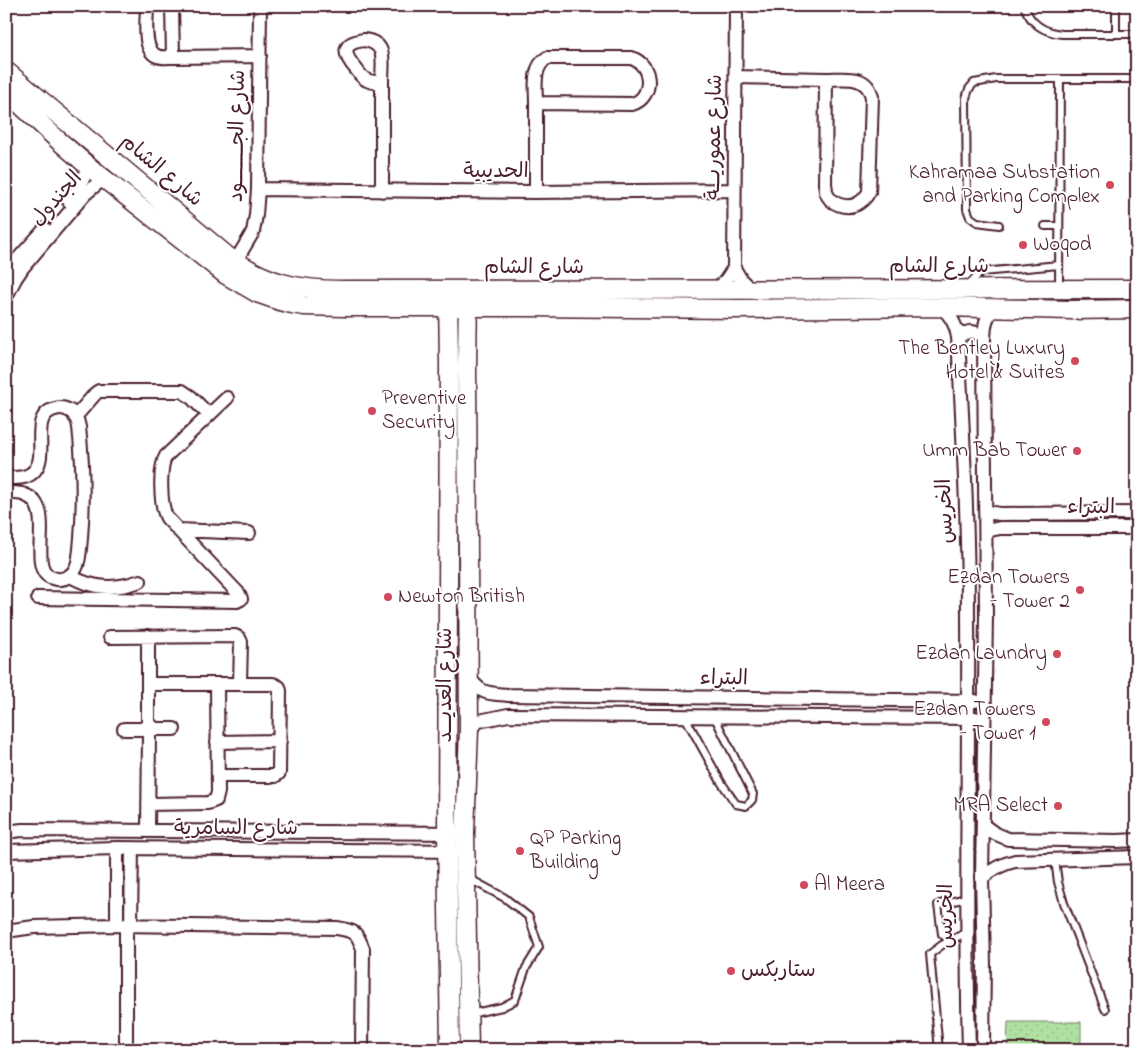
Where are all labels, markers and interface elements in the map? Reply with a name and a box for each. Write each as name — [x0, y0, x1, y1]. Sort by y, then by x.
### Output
street label: شارع الجــــــــود — [222, 69, 254, 203]
street label: شارع عموريـــة — [699, 74, 731, 200]
street label: شارع الشام — [113, 127, 209, 215]
street label: الحديبية — [463, 157, 529, 187]
place label: Kahramaa Substation and Parking Complex — [909, 158, 1100, 214]
street label: الجندول — [24, 165, 90, 233]
marker: Kahramaa Substation and Parking Complex — [1104, 179, 1116, 191]
place label: Woqod — [1033, 230, 1092, 260]
marker: Woqod — [1017, 239, 1029, 251]
street label: شارع الشام — [889, 252, 989, 282]
street label: شارع الشام — [484, 253, 584, 283]
place label: The Bentley Luxury Hotel & Suites — [898, 334, 1065, 388]
marker: The Bentley Luxury Hotel & Suites — [1069, 355, 1081, 367]
place label: Preventive Security — [382, 384, 467, 440]
marker: Preventive Security — [366, 405, 378, 417]
place label: Umm Bab Tower — [922, 436, 1067, 466]
marker: Umm Bab Tower — [1071, 445, 1083, 457]
street label: الخريس — [930, 478, 962, 544]
street label: البتراء — [1067, 493, 1115, 523]
place label: Ezdan Towers - Tower 2 — [947, 563, 1070, 617]
place label: Newton British — [398, 582, 525, 612]
marker: Ezdan Towers - Tower 2 — [1074, 584, 1086, 596]
marker: Newton British — [382, 591, 394, 603]
street label: شارع العديـــد — [431, 627, 461, 743]
place label: Ezdan Laundry — [915, 639, 1047, 671]
marker: Ezdan Laundry — [1051, 648, 1063, 660]
street label: البتراء — [700, 664, 748, 694]
place label: Ezdan Towers - Tower 1 — [913, 695, 1036, 749]
marker: Ezdan Towers - Tower 1 — [1040, 716, 1052, 728]
place label: MRA Select — [953, 791, 1048, 821]
marker: MRA Select — [1052, 800, 1064, 812]
street label: شارع السامرية — [174, 814, 298, 844]
place label: QP Parking Building — [529, 824, 621, 880]
marker: QP Parking Building — [514, 845, 526, 857]
place label: Al Meera — [814, 870, 885, 900]
marker: Al Meera — [798, 879, 810, 891]
street label: الخريس — [932, 884, 962, 948]
place label: ستاربكس — [741, 956, 816, 986]
marker: ستاربكس — [725, 965, 737, 977]

